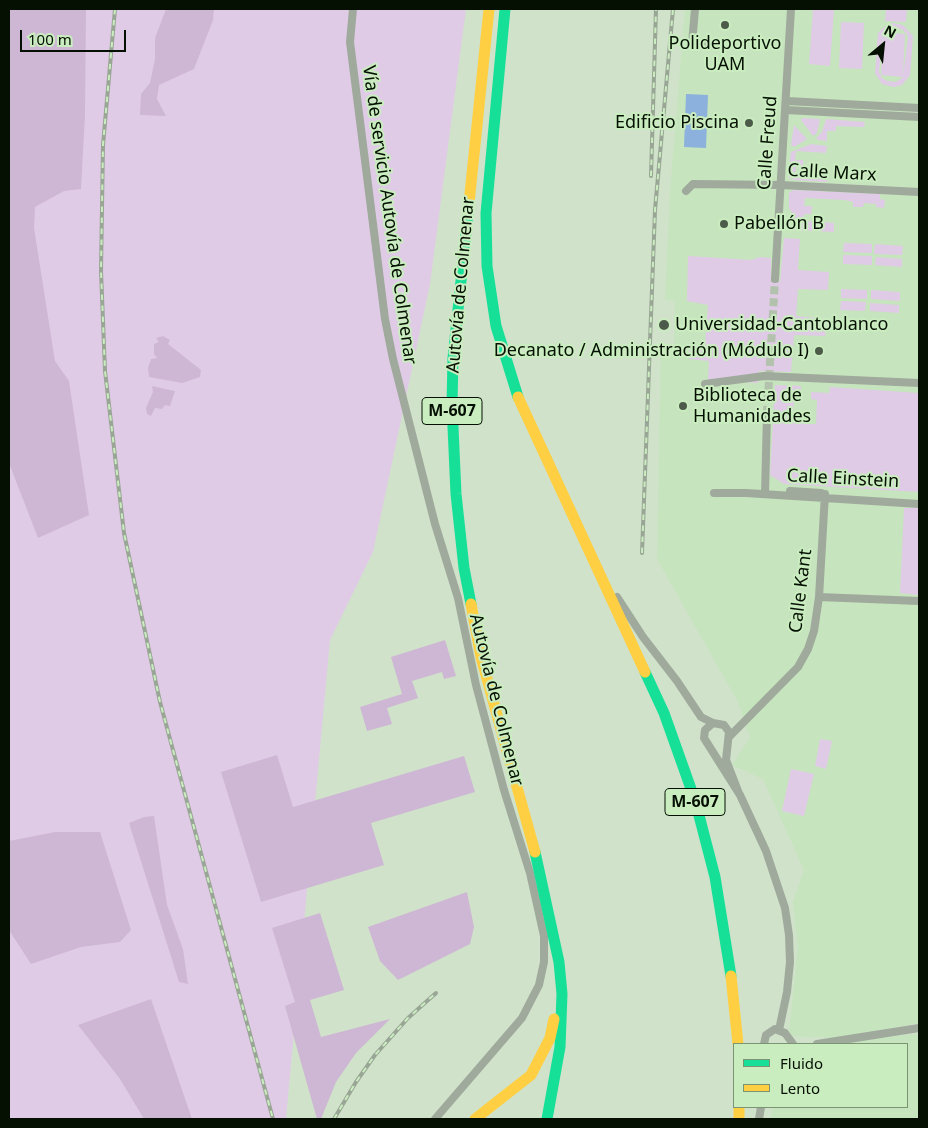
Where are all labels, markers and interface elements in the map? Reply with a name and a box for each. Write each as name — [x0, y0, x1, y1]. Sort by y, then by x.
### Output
marker: Polideportivo UAM — [719, 19, 731, 31]
scale bar — [22, 20, 129, 52]
north arrow — [858, 20, 908, 70]
text: N — [881, 20, 900, 42]
text: 100 m — [28, 29, 72, 49]
place label: Polideportivo UAM — [669, 33, 781, 76]
street label: Vía de servicio Autovía de Colmenar — [357, 64, 421, 366]
street label: Calle Freud — [754, 95, 782, 191]
place label: Edificio Piscina — [615, 112, 739, 134]
marker: Edificio Piscina — [743, 117, 755, 129]
street label: Calle Marx — [787, 160, 877, 186]
street label: Autovía de Colmenar — [443, 196, 479, 374]
place label: Pabellón B — [734, 213, 824, 235]
marker: Pabellón B — [718, 218, 730, 230]
place label: Universidad-Cantoblanco — [675, 314, 888, 336]
marker: Universidad-Cantoblanco — [657, 318, 671, 332]
place label: Decanato / Administración (Módulo I) — [494, 340, 809, 362]
marker: Decanato / Administración (Módulo I) — [813, 345, 825, 357]
place label: Biblioteca de Humanidades — [693, 385, 811, 428]
road number: M-607 — [422, 398, 482, 424]
marker: Biblioteca de Humanidades — [677, 400, 689, 412]
street label: Calle Einstein — [786, 465, 900, 493]
street label: Calle Kant — [785, 548, 817, 634]
street label: Autovía de Colmenar — [464, 612, 528, 788]
road number: M-607 — [665, 789, 725, 816]
legend — [733, 1043, 908, 1108]
text: Fluido — [780, 1053, 823, 1073]
text: Lento — [780, 1078, 820, 1098]

